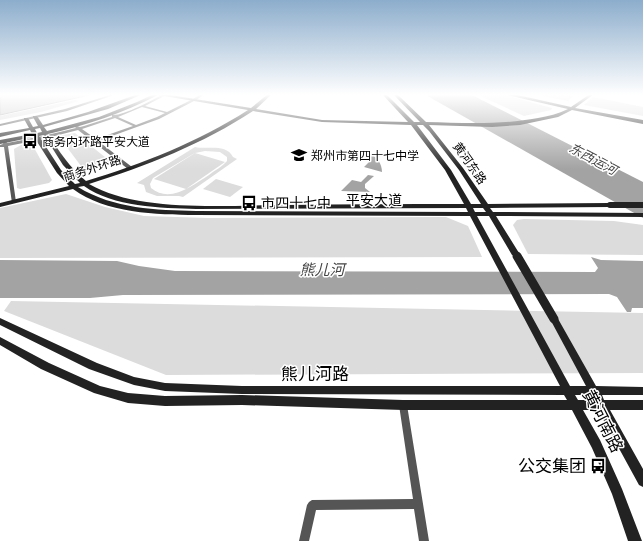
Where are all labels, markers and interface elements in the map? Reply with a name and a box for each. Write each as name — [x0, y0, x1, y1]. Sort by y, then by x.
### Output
bus stop icon: 商务内环路平安大道 — [21, 132, 39, 150]
place label: 商务内环路平安大道 — [42, 134, 150, 149]
street label: 黄河东路 — [450, 139, 490, 187]
water label: 东西运河 — [566, 139, 623, 180]
school or university icon: 郑州市第四十七中学 — [290, 146, 308, 164]
place label: 郑州市第四十七中学 — [311, 148, 419, 163]
street label: 商务外环路 — [61, 152, 123, 184]
street label: 平安大道 — [346, 191, 402, 209]
bus stop icon: 市四十七中 — [240, 194, 258, 212]
place label: 市四十七中 — [261, 194, 331, 212]
water label: 熊儿河 — [299, 260, 347, 279]
street label: 熊儿河路 — [281, 363, 349, 385]
street label: 黄河南路 — [578, 386, 628, 456]
place label: 公交集团 — [518, 455, 586, 477]
bus stop icon: 公交集团 — [589, 457, 607, 475]

